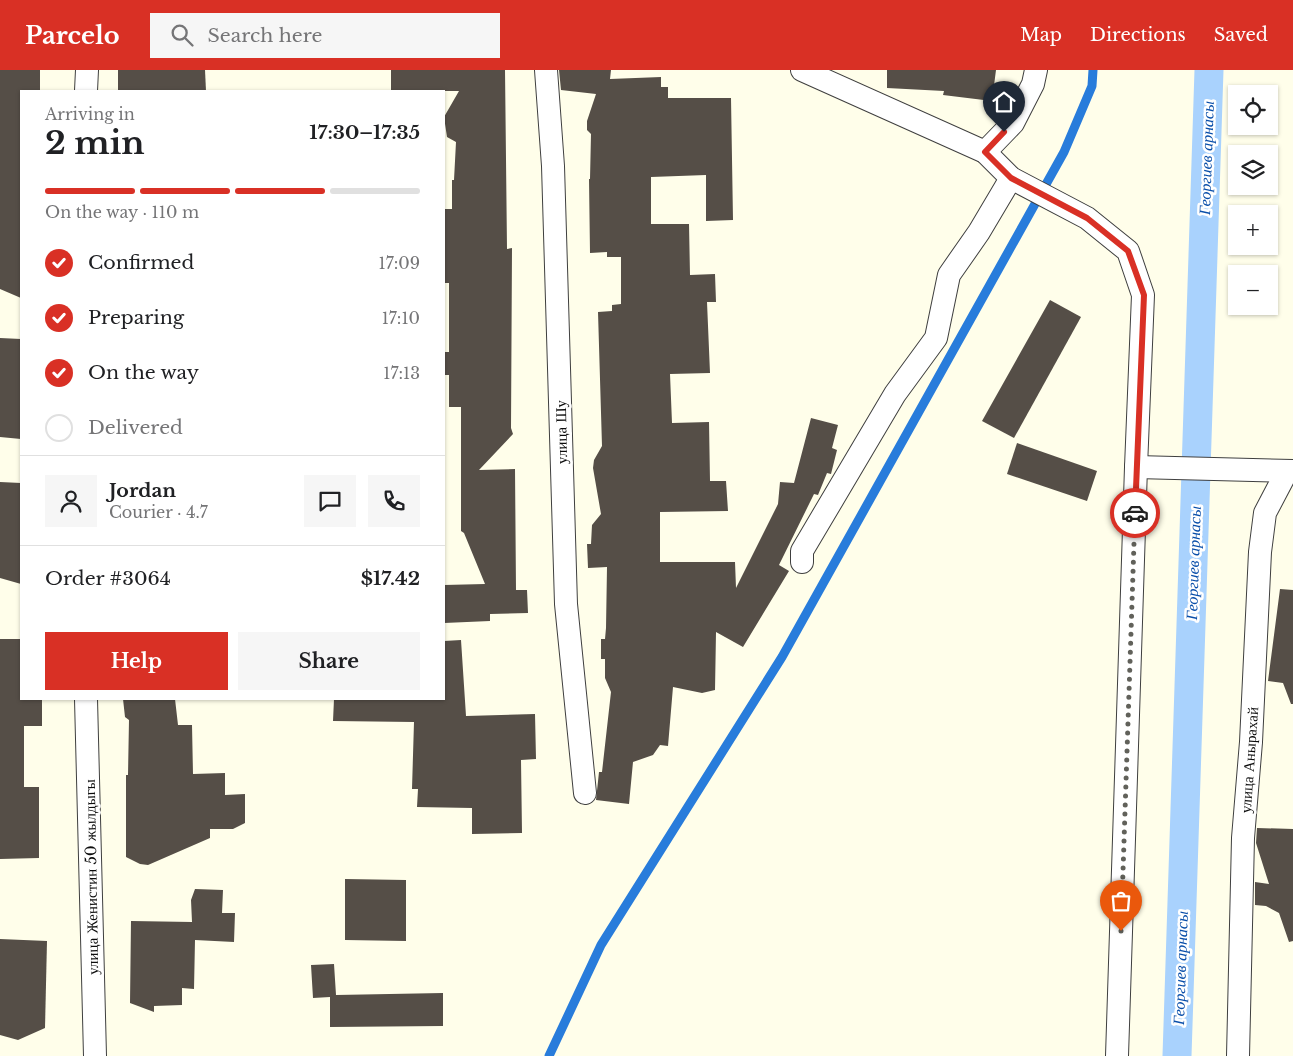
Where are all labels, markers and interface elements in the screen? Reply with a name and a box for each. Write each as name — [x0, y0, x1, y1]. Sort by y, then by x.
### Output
search box — [150, 13, 500, 58]
text: Parcelo — [25, 21, 120, 50]
icon: search — [168, 21, 196, 49]
text: Search here — [208, 24, 322, 47]
text: Map — [1020, 24, 1062, 46]
text: Directions — [1090, 24, 1186, 46]
text: Saved — [1214, 24, 1268, 46]
pin — [983, 81, 1025, 132]
map controls — [1228, 85, 1278, 315]
button: locate — [1228, 85, 1278, 135]
icon: home — [990, 88, 1018, 116]
water label: Георгиев арнасы — [1194, 100, 1218, 216]
text: Arriving in — [45, 104, 135, 124]
text: 17:30–17:35 — [309, 121, 420, 144]
text: 2 min — [45, 123, 145, 163]
button: layers — [1228, 145, 1278, 195]
text: On the way · 110 m — [45, 202, 199, 222]
button: + — [1228, 205, 1278, 255]
icon: check — [45, 249, 73, 277]
text: Confirmed — [88, 251, 194, 274]
text: 17:09 — [379, 253, 420, 273]
button: − — [1228, 265, 1278, 315]
icon: check — [45, 304, 73, 332]
text: Preparing — [88, 306, 184, 329]
text: 17:10 — [382, 308, 420, 328]
icon: check — [45, 359, 73, 387]
text: On the way — [88, 361, 199, 384]
text: 17:13 — [383, 363, 420, 383]
street label: улица Шу — [551, 399, 571, 464]
text: Delivered — [88, 416, 183, 439]
button: person — [45, 475, 97, 527]
button: chat — [304, 475, 356, 527]
button: phone — [368, 475, 420, 527]
text: Jordan — [109, 479, 176, 502]
courier — [1110, 488, 1160, 538]
icon: car — [1121, 499, 1149, 527]
text: Courier · 4.7 — [109, 502, 208, 522]
water label: Георгиев арнасы — [1181, 505, 1205, 621]
text: Order #3064 — [45, 567, 171, 590]
text: $17.42 — [361, 567, 420, 590]
button: Help — [45, 632, 228, 690]
button: Share — [238, 632, 420, 690]
street label: улица Анырахай — [1236, 706, 1262, 814]
street label: улица Женистин 50 жылдыгы — [80, 779, 102, 975]
pin — [1100, 880, 1142, 931]
icon: bag — [1107, 887, 1135, 915]
water label: Георгиев арнасы — [1168, 910, 1192, 1026]

